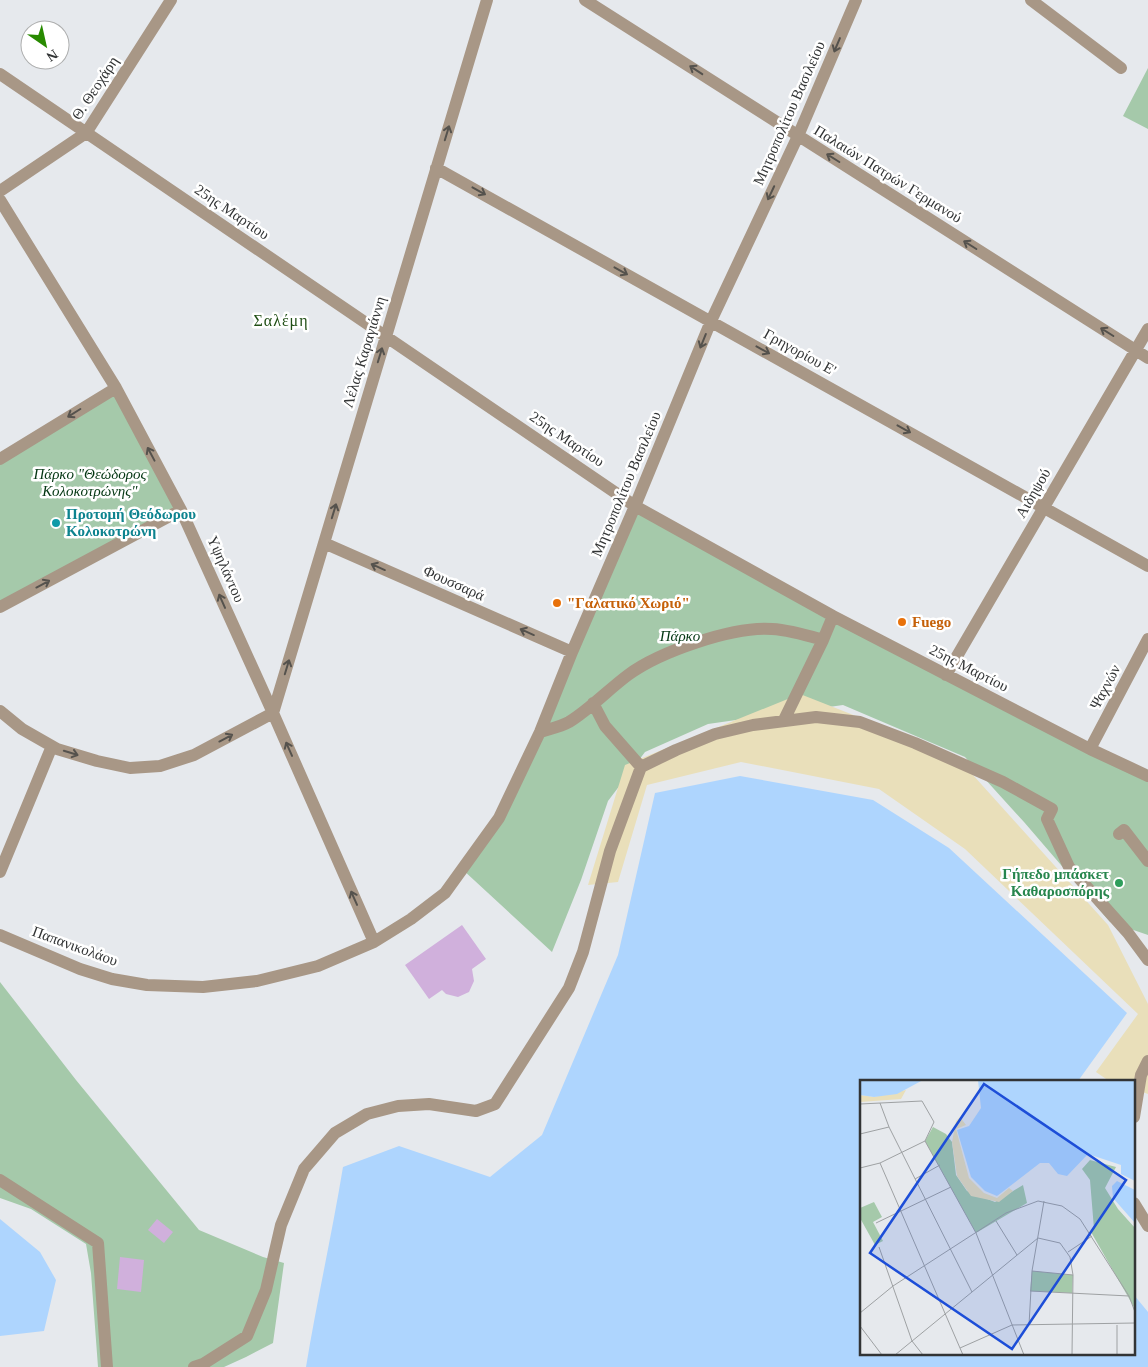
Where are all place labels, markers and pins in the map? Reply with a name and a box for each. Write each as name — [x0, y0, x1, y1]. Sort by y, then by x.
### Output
place label: Προτομή Θεόδωρου Κολοκοτρώνη — [66, 506, 196, 539]
marker: Προτομή Θεόδωρου Κολοκοτρώνη — [50, 517, 62, 529]
place label: "Γαλατικό Χωριό" — [567, 595, 690, 611]
marker: "Γαλατικό Χωριό" — [551, 597, 563, 609]
place label: Fuego — [912, 614, 951, 630]
marker: Fuego — [896, 616, 908, 628]
place label: Γήπεδο μπάσκετ Καθαροσπόρης — [1002, 866, 1110, 899]
marker: Γήπεδο μπάσκετ Καθαροσπόρης — [1113, 877, 1125, 889]

